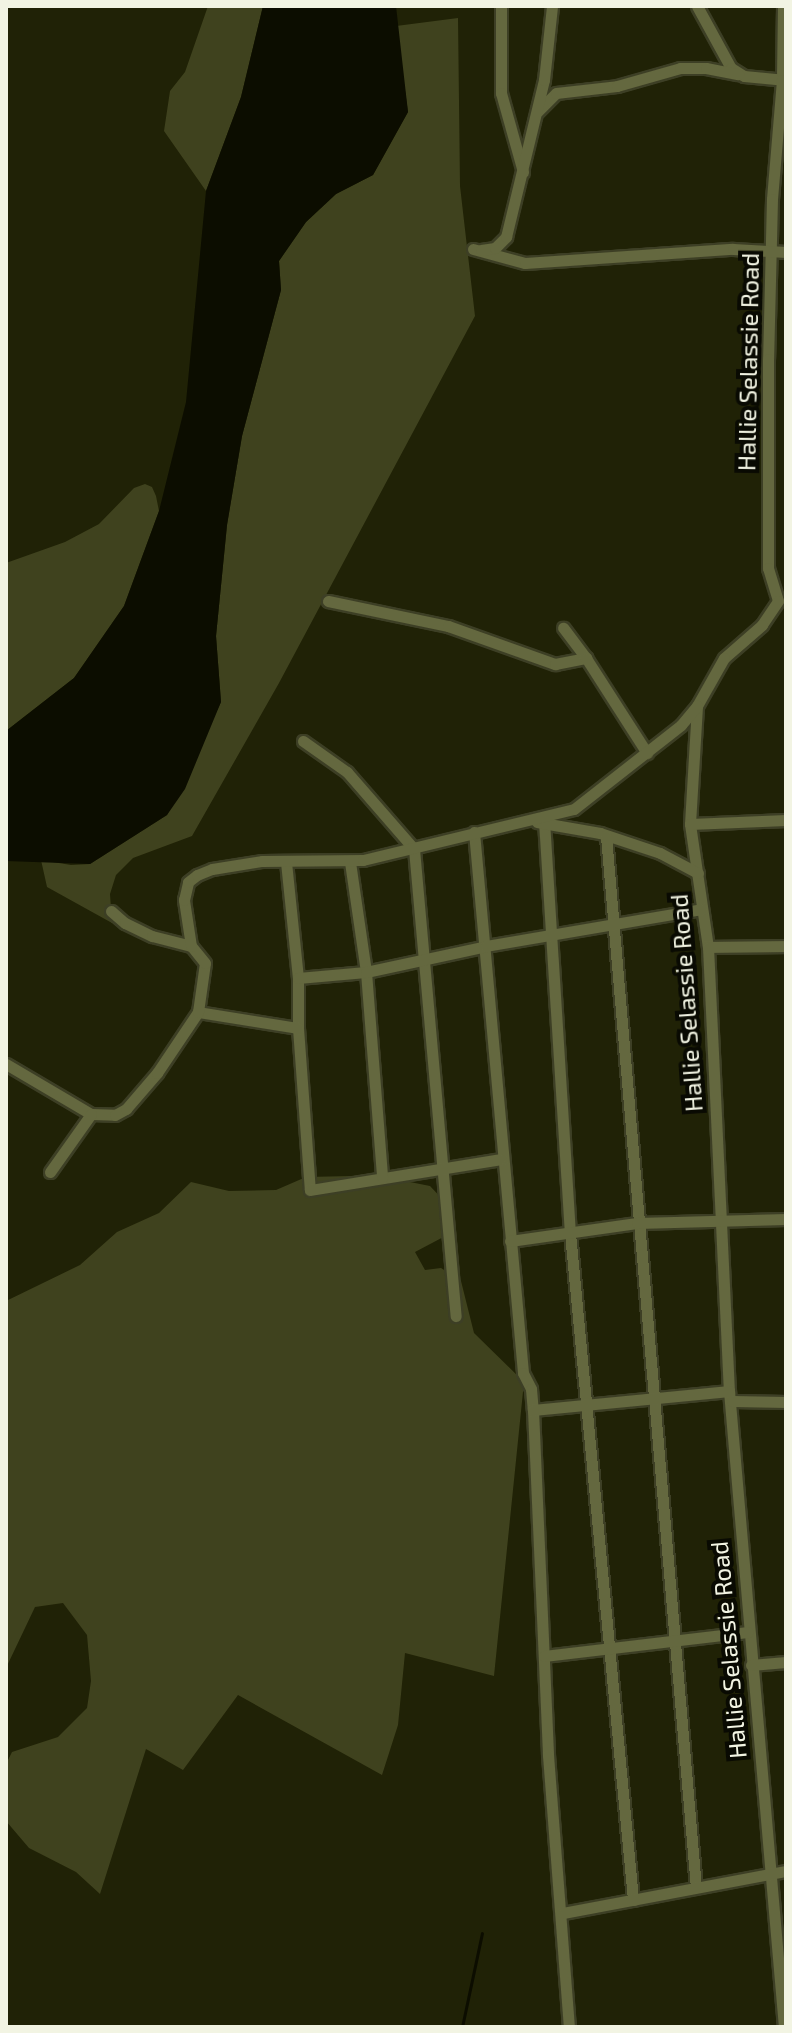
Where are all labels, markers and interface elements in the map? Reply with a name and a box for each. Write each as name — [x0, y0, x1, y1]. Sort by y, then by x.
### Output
street label: Hallie Selassie Road — [732, 253, 764, 471]
street label: Hallie Selassie Road — [664, 893, 708, 1113]
street label: Hallie Selassie Road — [704, 1540, 752, 1760]

